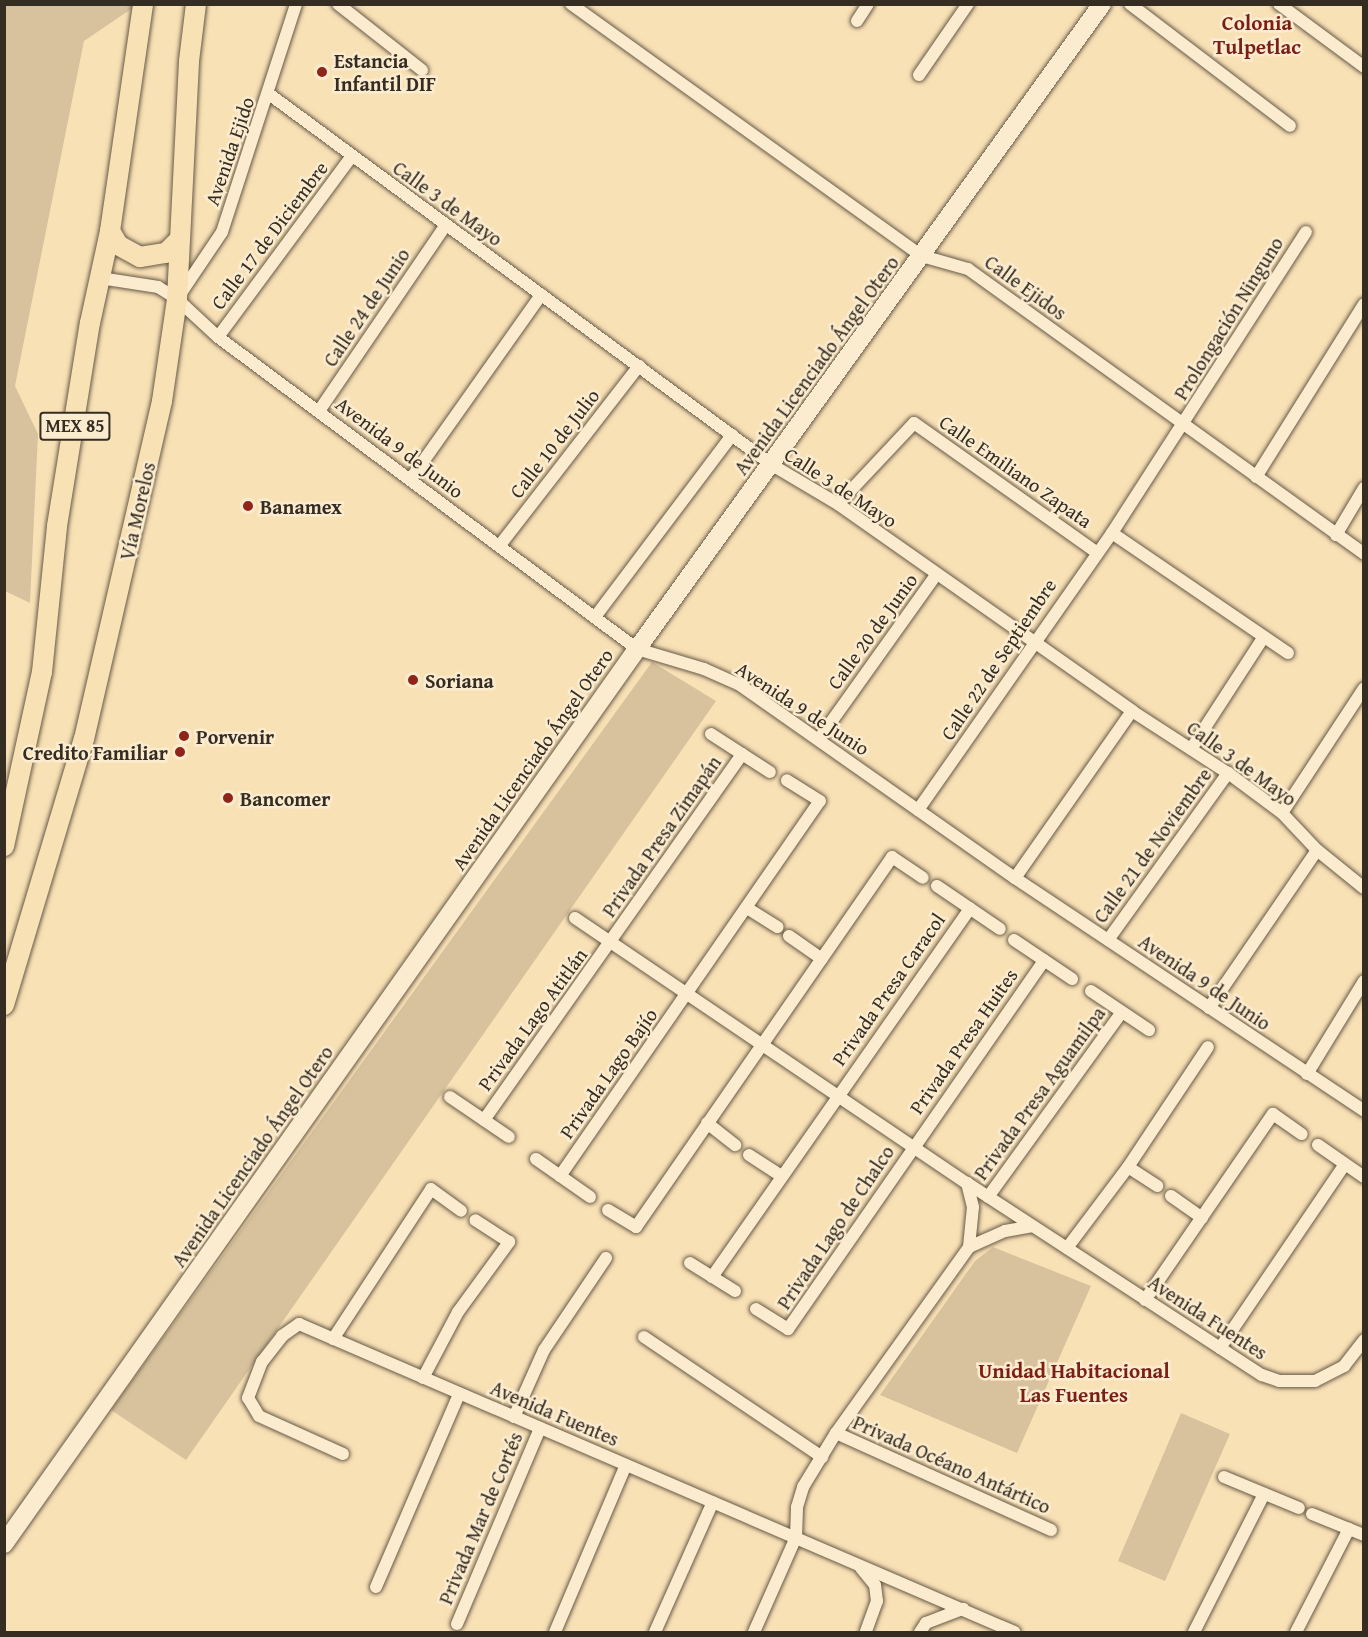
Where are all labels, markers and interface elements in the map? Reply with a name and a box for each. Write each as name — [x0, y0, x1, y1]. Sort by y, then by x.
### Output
district label: Colonia Tulpetlac — [1213, 10, 1301, 60]
place label: Estancia Infantil DIF — [334, 48, 436, 95]
marker: Estancia Infantil DIF — [315, 65, 329, 79]
street label: Avenida Ejido — [199, 93, 259, 209]
street label: Calle 3 de Mayo — [389, 155, 507, 251]
street label: Calle 17 de Diciembre — [206, 156, 332, 314]
street label: Prolongación Ninguno — [1168, 232, 1288, 404]
street label: Calle 24 de Junio — [318, 243, 414, 371]
street label: Calle Ejidos — [980, 249, 1072, 325]
street label: Avenida Licenciado Ángel Otero — [728, 251, 904, 479]
street label: Calle 10 de Julio — [504, 384, 604, 502]
street label: Avenida 9 de Junio — [331, 391, 469, 503]
street label: Calle Emiliano Zapata — [935, 409, 1097, 533]
road number: MEX 85 — [39, 411, 111, 441]
street label: Calle 3 de Mayo — [780, 442, 902, 532]
street label: Vía Morelos — [114, 459, 160, 563]
place label: Banamex — [260, 494, 342, 518]
marker: Banamex — [241, 499, 255, 513]
street label: Calle 20 de Junio — [822, 568, 922, 694]
street label: Calle 22 de Septiembre — [935, 574, 1061, 744]
street label: Avenida Licenciado Ángel Otero — [446, 644, 618, 874]
street label: Avenida 9 de Junio — [732, 656, 874, 760]
place label: Soriana — [425, 668, 494, 692]
marker: Soriana — [406, 673, 420, 687]
street label: Calle 3 de Mayo — [1183, 715, 1301, 811]
place label: Porvenir — [196, 724, 274, 748]
marker: Porvenir — [177, 729, 191, 743]
place label: Credito Familiar — [23, 740, 168, 764]
marker: Credito Familiar — [173, 745, 187, 759]
street label: Privada Presa Zimapán — [596, 751, 726, 921]
street label: Calle 21 de Noviembre — [1088, 763, 1216, 927]
place label: Bancomer — [240, 786, 330, 810]
marker: Bancomer — [221, 791, 235, 805]
street label: Privada Presa Caracol — [826, 908, 950, 1070]
street label: Avenida 9 de Junio — [1134, 929, 1276, 1035]
street label: Privada Lago Atitlán — [472, 943, 592, 1095]
street label: Privada Presa Huites — [904, 964, 1022, 1118]
street label: Privada Presa Aguamilpa — [968, 1002, 1110, 1184]
street label: Privada Lago Bajío — [554, 1003, 662, 1143]
street label: Avenida Licenciado Ángel Otero — [166, 1041, 338, 1271]
street label: Privada Lago de Chalco — [771, 1140, 899, 1314]
street label: Avenida Fuentes — [1144, 1270, 1272, 1364]
district label: Unidad Habitacional Las Fuentes — [978, 1358, 1170, 1408]
street label: Avenida Fuentes — [487, 1375, 623, 1451]
street label: Privada Océano Antártico — [850, 1410, 1054, 1518]
street label: Privada Mar de Cortés — [433, 1428, 527, 1608]

